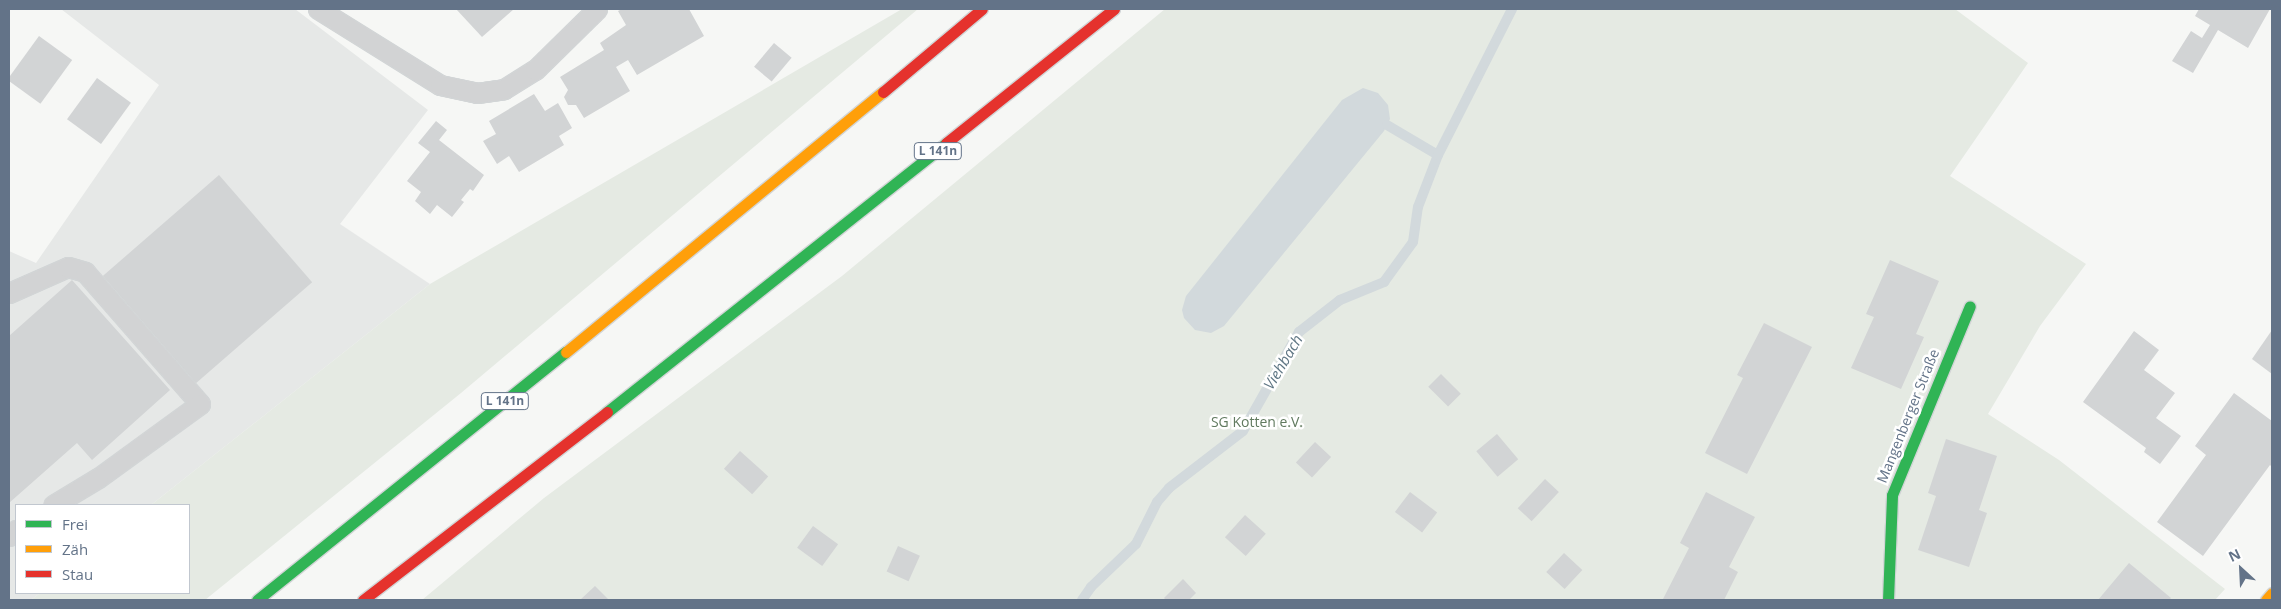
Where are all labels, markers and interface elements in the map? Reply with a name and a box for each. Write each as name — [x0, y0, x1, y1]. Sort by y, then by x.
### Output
road number: L 141n — [913, 142, 963, 160]
water label: Viehbach — [1260, 331, 1306, 393]
street label: Mangenberger Straße — [1873, 347, 1943, 485]
road number: L 141n — [480, 392, 530, 411]
park label: SG Kotten e.V. — [1211, 414, 1303, 430]
legend — [15, 504, 190, 594]
text: Frei — [62, 514, 88, 534]
text: Zäh — [62, 539, 88, 559]
north arrow — [2216, 544, 2266, 594]
text: N — [2225, 544, 2244, 566]
text: Stau — [62, 564, 93, 584]

